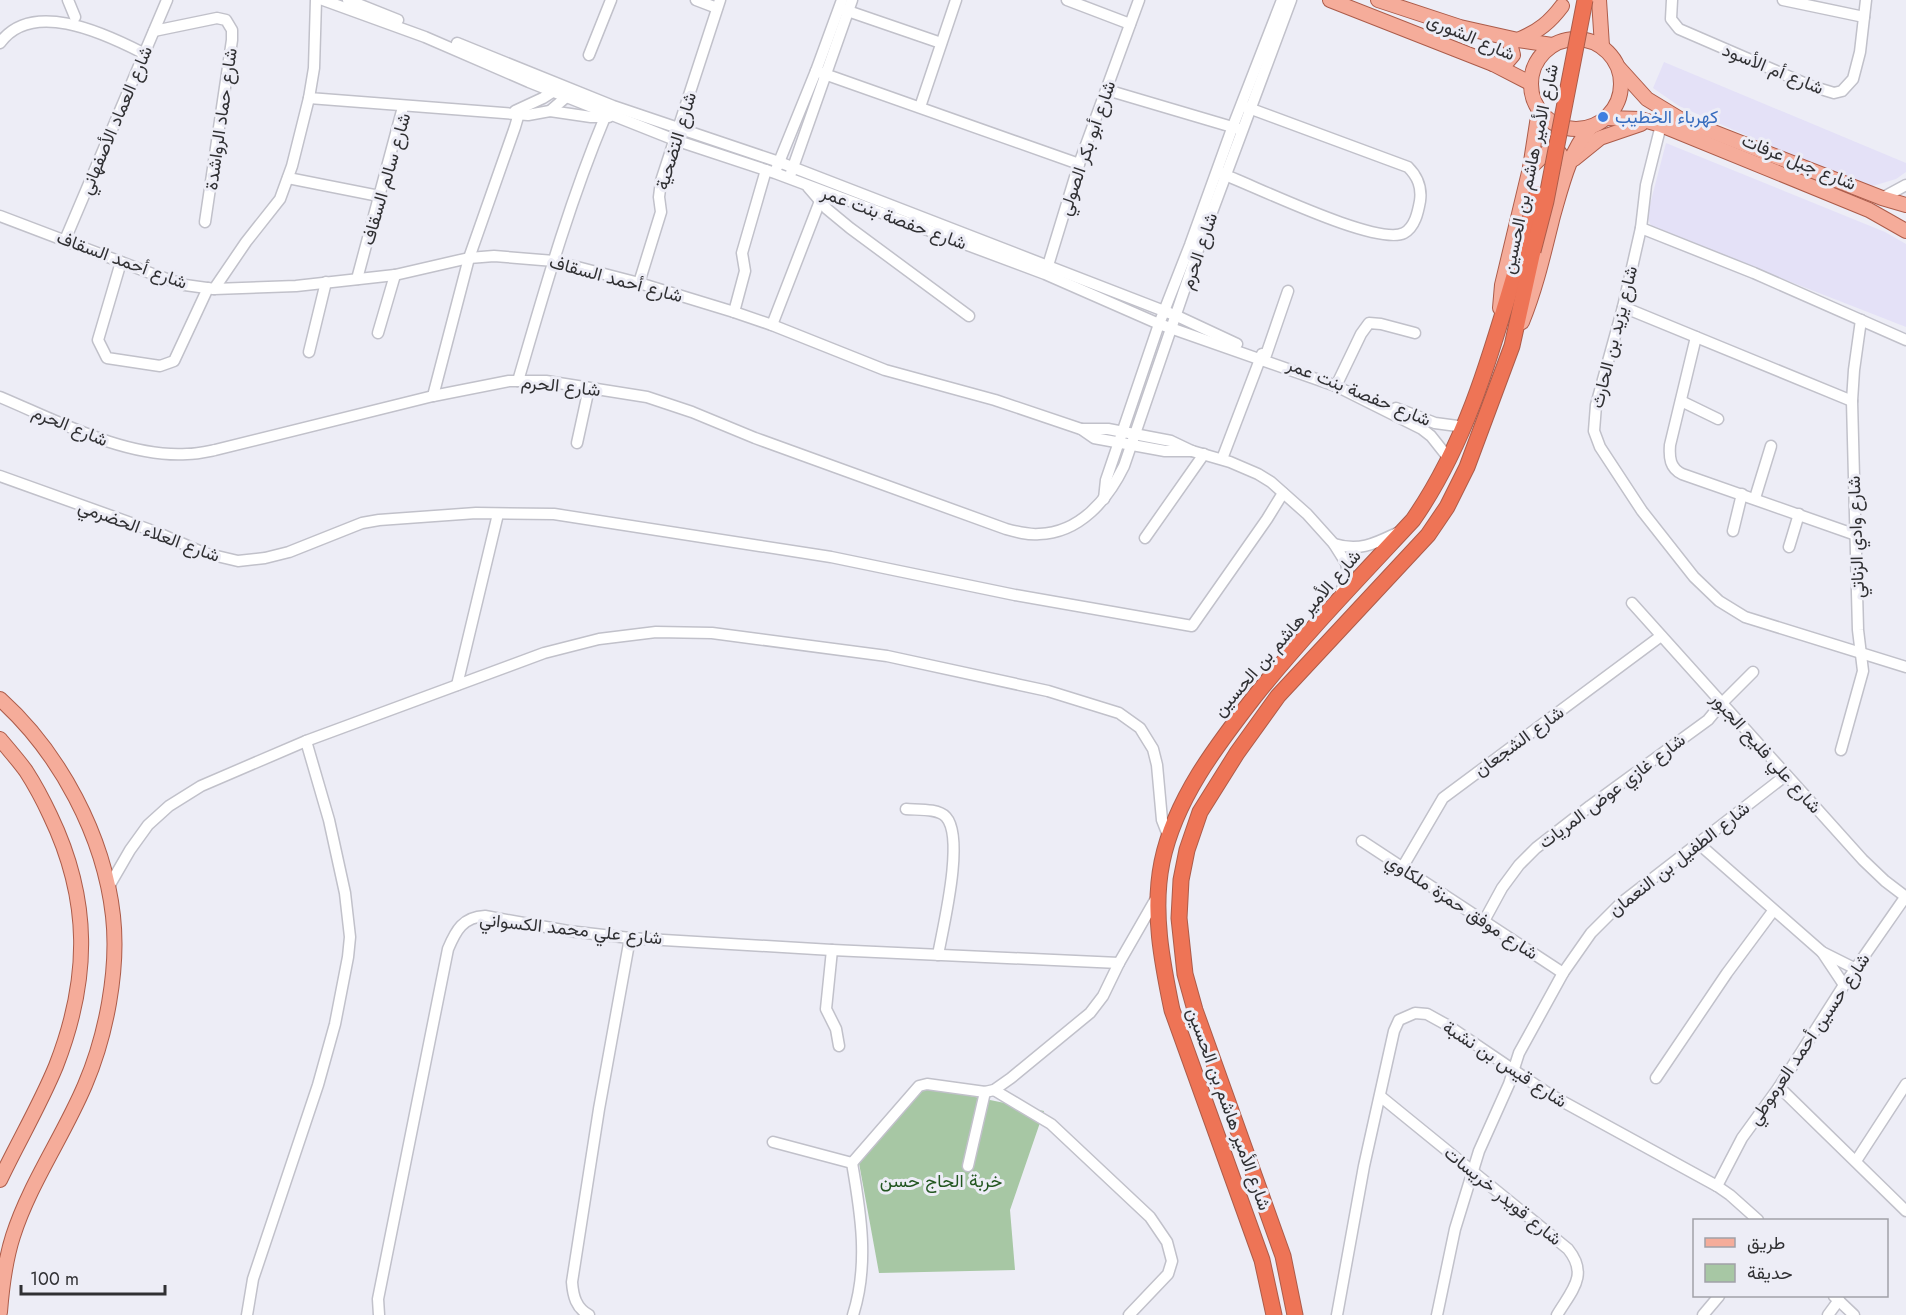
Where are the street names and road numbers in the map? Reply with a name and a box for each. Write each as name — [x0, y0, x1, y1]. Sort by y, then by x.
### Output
street label: شارع الشورى — [1423, 7, 1519, 67]
street label: شارع أم الأسود — [1718, 37, 1828, 101]
street label: شارع العماد الأصفهاني — [73, 42, 161, 199]
street label: شارع حماد الرواشدة — [198, 46, 244, 192]
street label: شارع الأمير هاشم بن الحسين — [1495, 62, 1565, 276]
street label: شارع أبو بكر الصولي — [1052, 77, 1124, 220]
street label: شارع التضحية — [649, 89, 703, 193]
street label: شارع سالم السقاف — [355, 110, 417, 248]
street label: شارع جبل عرفات — [1738, 127, 1860, 197]
street label: شارع حفصة بنت عمر — [817, 179, 970, 256]
street label: شارع الحرم — [1174, 209, 1224, 293]
street label: شارع أحمد السقاف — [53, 224, 191, 296]
street label: شارع أحمد السقاف — [546, 249, 686, 309]
street label: شارع يزيد بن الحارث — [1584, 263, 1644, 411]
street label: شارع حفصة بنت عمر — [1282, 351, 1435, 433]
street label: شارع الحرم — [520, 369, 602, 403]
street label: شارع الحرم — [28, 399, 112, 453]
street label: شارع وادي الزناتي — [1841, 475, 1873, 599]
street label: شارع العلاء الحضرمي — [74, 493, 223, 571]
street label: شارع الأمير هاشم بن الحسين — [1207, 544, 1367, 722]
street label: شارع علي فليح الجبور — [1702, 686, 1828, 821]
street label: شارع الشجعان — [1469, 699, 1569, 783]
street label: شارع غازي عوض المريات — [1533, 727, 1692, 857]
street label: شارع الطفيل بن النعمان — [1603, 795, 1755, 923]
street label: شارع موفق حمزة ملكاوي — [1380, 848, 1543, 968]
street label: شارع علي محمد الكسواني — [478, 906, 664, 954]
street label: شارع حسين أحمد العرموطي — [1742, 948, 1878, 1131]
street label: شارع الأمير هاشم بن الحسين — [1180, 1004, 1278, 1214]
street label: شارع قيس بن نشبة — [1438, 1014, 1572, 1114]
street label: شارع قويدر خريسات — [1439, 1140, 1567, 1252]

